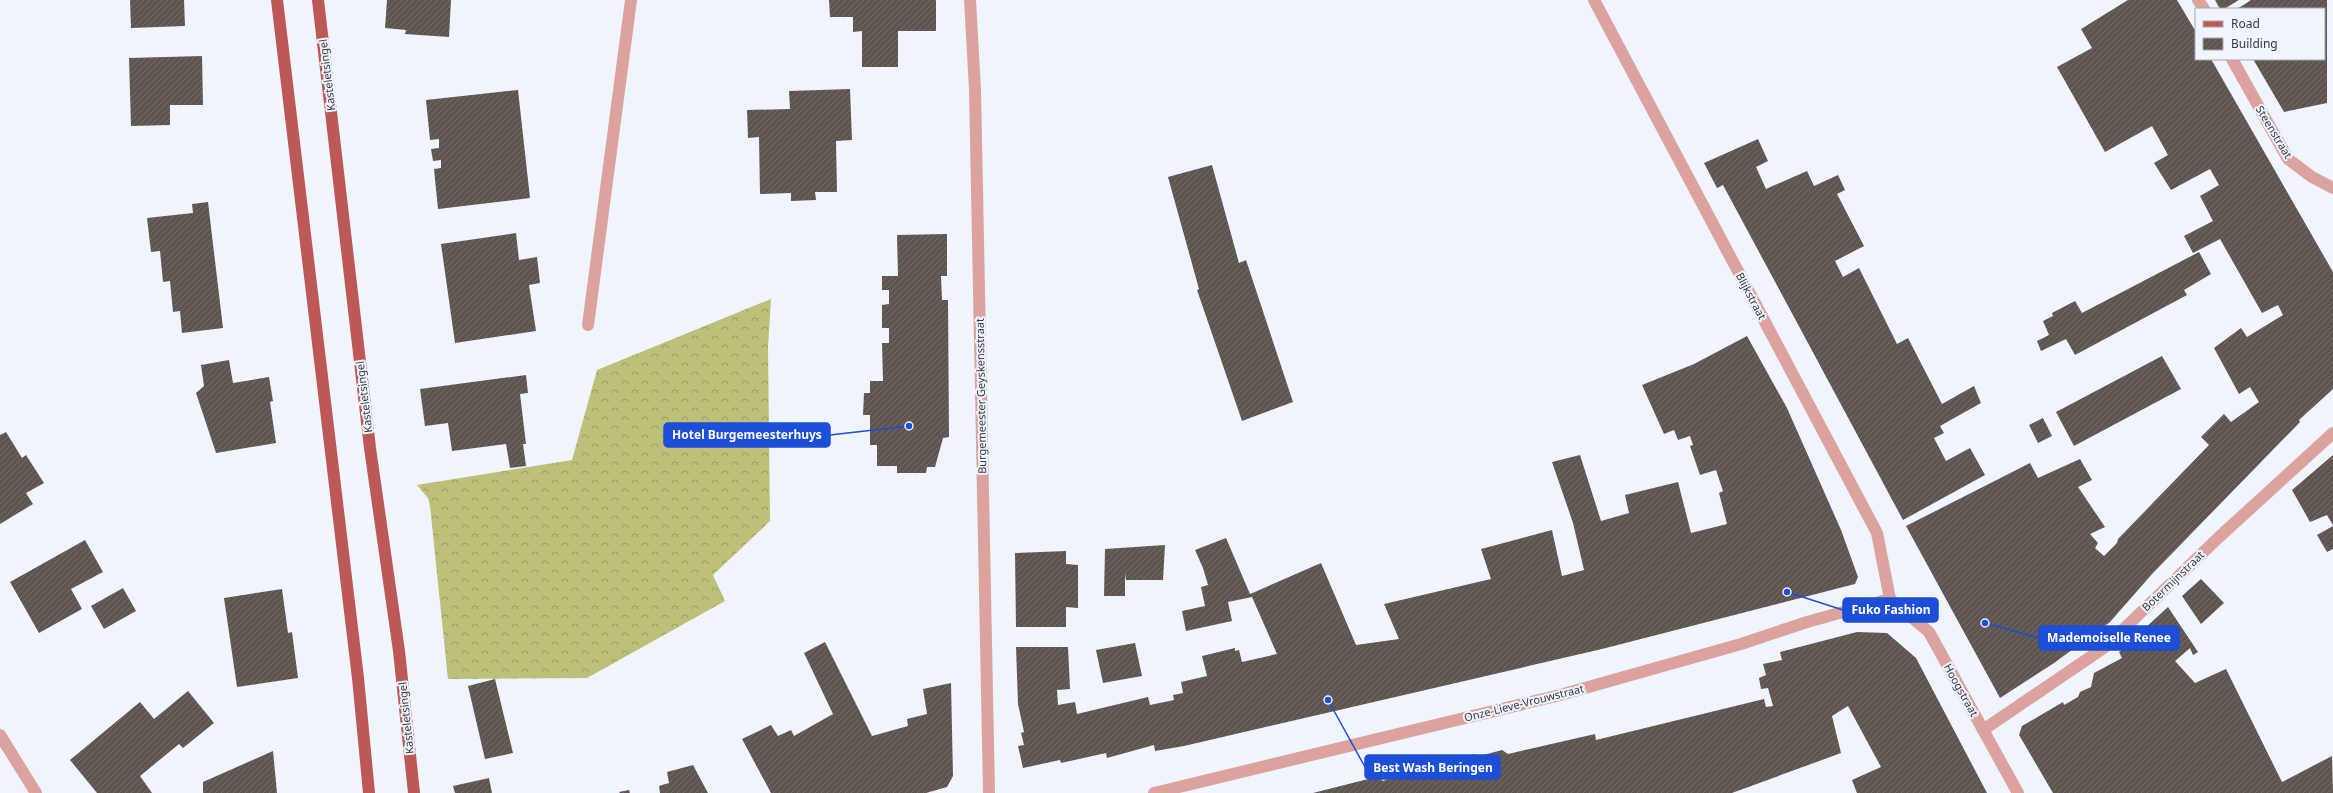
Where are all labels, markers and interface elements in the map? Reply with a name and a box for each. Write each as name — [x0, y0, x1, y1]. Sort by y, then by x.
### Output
legend — [2195, 8, 2325, 60]
text: Road — [2231, 15, 2260, 32]
text: Building — [2231, 35, 2278, 52]
street label: Kasteletsingel — [315, 38, 338, 112]
street label: Steenstraat — [2253, 103, 2296, 161]
street label: Blijkstraat — [1733, 270, 1770, 322]
street label: Burgemeester Geyskensstraat — [972, 318, 989, 474]
street label: Kasteletsingel — [352, 360, 375, 434]
callout: Hotel Burgemeesterhuys — [664, 423, 830, 447]
text: Hotel Burgemeesterhuys — [672, 426, 822, 443]
street label: Botermijnstraat — [2138, 547, 2207, 614]
callout: Fuko Fashion — [1843, 598, 1938, 622]
text: Fuko Fashion — [1852, 601, 1930, 618]
callout: Mademoiselle Renee — [2039, 626, 2179, 650]
text: Mademoiselle Renee — [2047, 629, 2171, 646]
street label: Hoogstraat — [1941, 661, 1982, 719]
street label: Onze-Lieve-Vrouwstraat — [1462, 680, 1585, 725]
street label: Kasteletsingel — [394, 681, 417, 755]
callout: Best Wash Beringen — [1365, 755, 1500, 779]
text: Best Wash Beringen — [1373, 759, 1493, 776]

